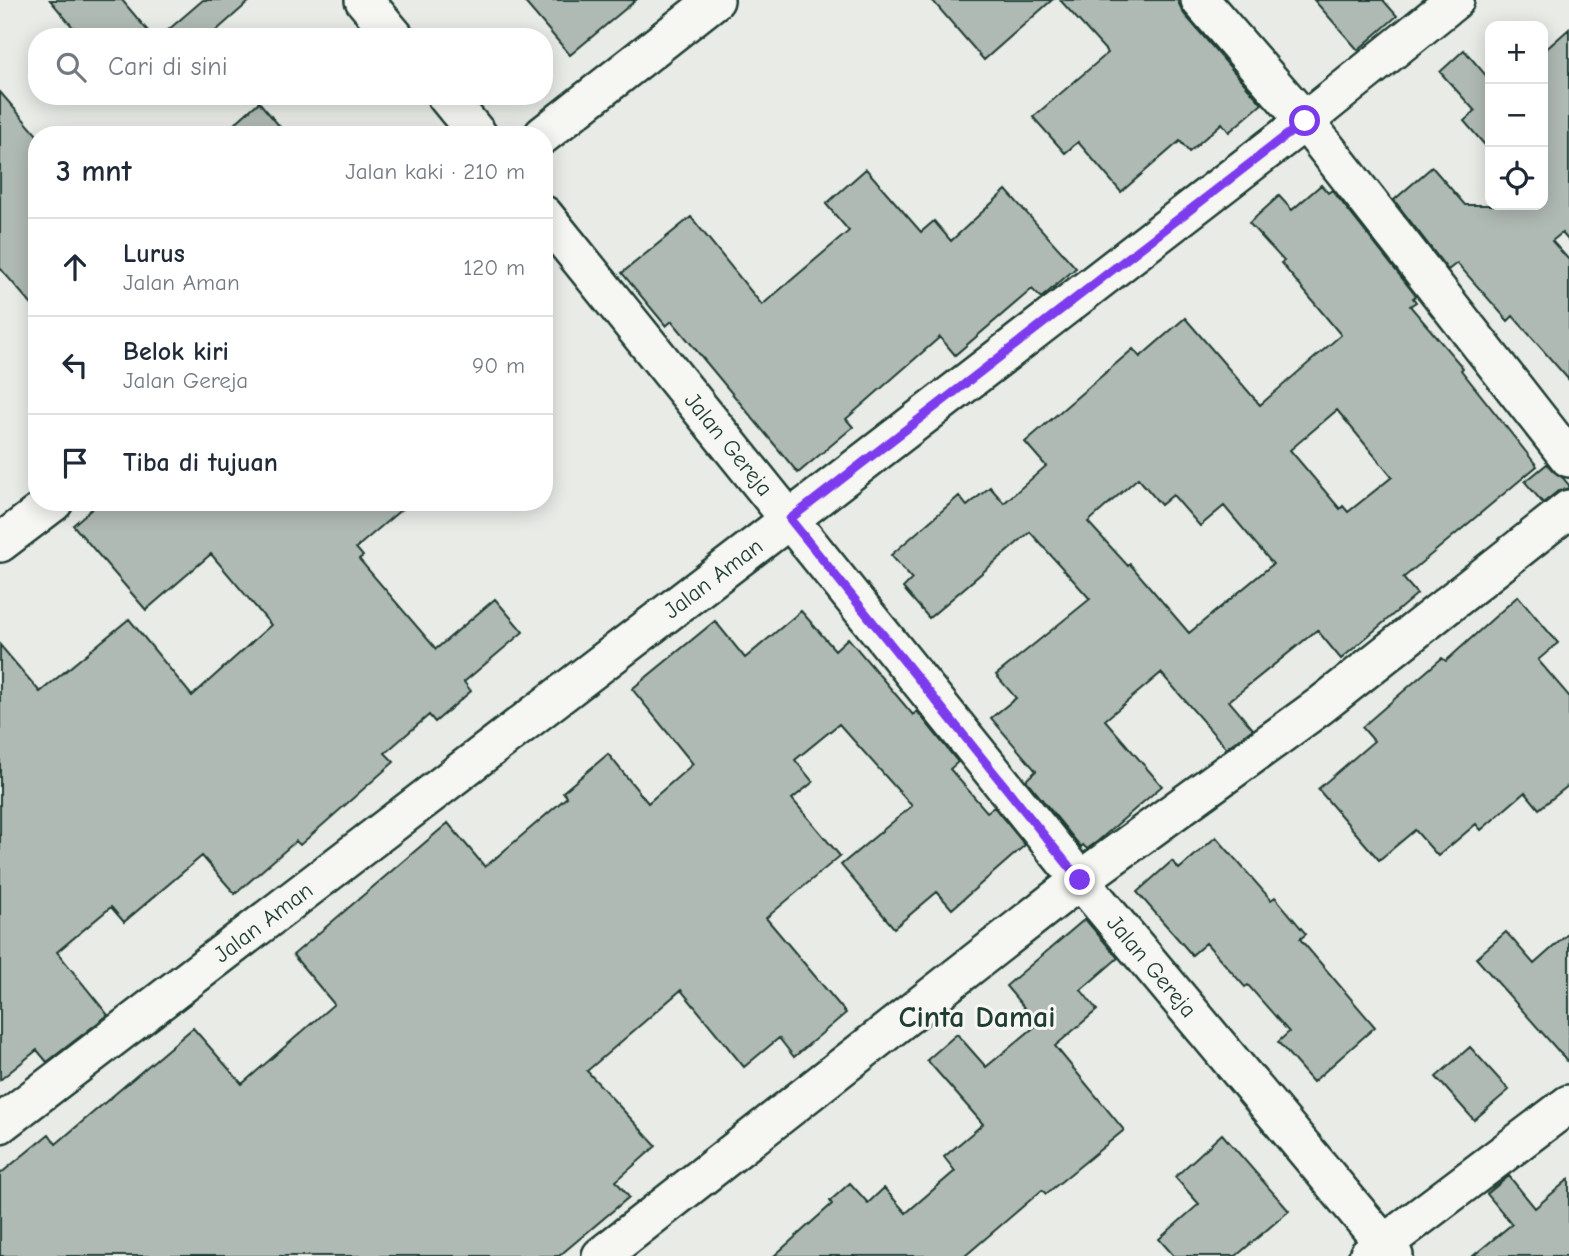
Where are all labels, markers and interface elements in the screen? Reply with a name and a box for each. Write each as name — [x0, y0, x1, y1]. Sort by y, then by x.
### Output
map controls — [1485, 21, 1548, 210]
button: + — [1485, 21, 1548, 84]
search box — [28, 28, 553, 105]
icon: search — [52, 48, 90, 86]
text: Cari di sini — [108, 52, 228, 82]
button: − — [1485, 84, 1548, 147]
route start — [1289, 105, 1320, 136]
button: locate — [1485, 147, 1548, 210]
text: 3 mnt — [56, 154, 131, 189]
text: Jalan kaki · 210 m — [345, 158, 525, 185]
text: Lurus — [123, 239, 185, 269]
icon: ahead — [56, 248, 94, 286]
text: 120 m — [463, 254, 525, 281]
text: Jalan Aman — [123, 269, 240, 296]
text: Belok kiri — [123, 337, 229, 367]
icon: left — [56, 346, 94, 384]
text: 90 m — [472, 352, 525, 379]
text: Jalan Gereja — [123, 367, 248, 394]
street label: Jalan Gereja — [679, 387, 778, 501]
icon: arrive — [56, 444, 94, 482]
text: Tiba di tujuan — [123, 448, 278, 478]
street label: Jalan Aman — [659, 533, 768, 624]
route end — [1064, 864, 1095, 895]
street label: Jalan Aman — [209, 877, 318, 968]
street label: Jalan Gereja — [1101, 910, 1202, 1023]
district label: Cinta Damai — [899, 1000, 1056, 1035]

